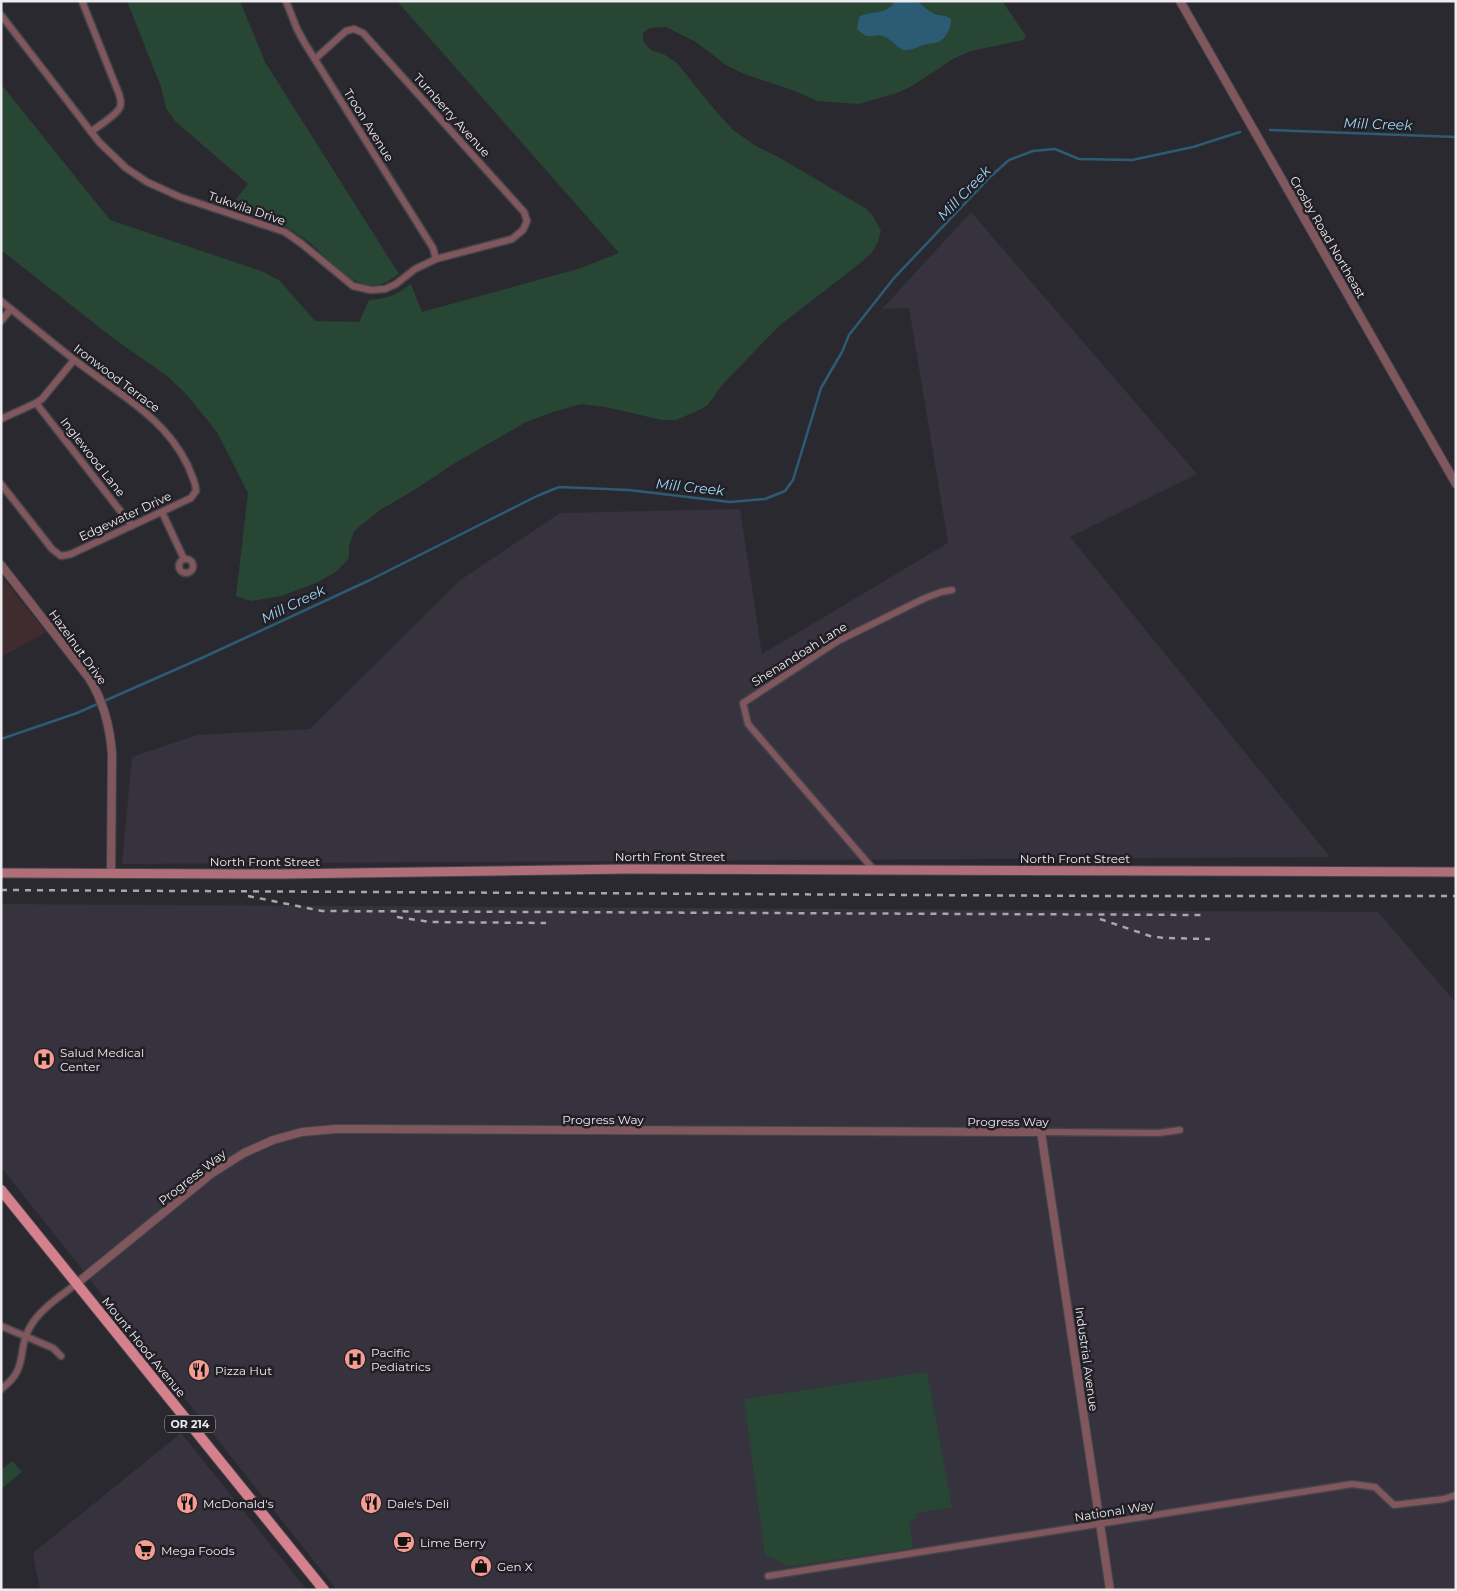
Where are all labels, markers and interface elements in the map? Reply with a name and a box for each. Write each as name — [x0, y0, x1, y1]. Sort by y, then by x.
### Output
street label: Turnberry Avenue — [410, 70, 494, 160]
street label: Troon Avenue — [341, 86, 397, 164]
water label: Mill Creek — [1343, 114, 1414, 134]
water label: Mill Creek — [934, 161, 995, 224]
street label: Crosby Road Northeast — [1287, 173, 1369, 301]
street label: Tukwila Drive — [207, 188, 287, 228]
street label: Ironwood Terrace — [71, 341, 163, 415]
street label: Inglewood Lane — [57, 414, 129, 500]
water label: Mill Creek — [655, 474, 726, 500]
street label: Edgewater Drive — [76, 488, 174, 544]
water label: Mill Creek — [258, 580, 329, 627]
street label: Hazelnut Drive — [46, 607, 110, 687]
street label: Shenandoah Lane — [749, 619, 849, 689]
street label: North Front Street — [615, 849, 725, 864]
street label: North Front Street — [1020, 851, 1130, 866]
street label: North Front Street — [210, 854, 320, 869]
place label: Salud Medical Center — [60, 1045, 144, 1074]
hospital icon: Salud Medical Center — [32, 1047, 56, 1071]
street label: Progress Way — [562, 1112, 644, 1127]
street label: Progress Way — [967, 1114, 1049, 1129]
street label: Progress Way — [155, 1146, 229, 1208]
street label: Mount Hood Avenue — [99, 1294, 189, 1400]
street label: Industrial Avenue — [1072, 1306, 1102, 1412]
place label: Pacific Pediatrics — [371, 1345, 431, 1374]
hospital icon: Pacific Pediatrics — [343, 1347, 367, 1371]
restaurant icon: Pizza Hut — [187, 1358, 211, 1382]
place label: Pizza Hut — [215, 1363, 272, 1378]
road number: OR 214 — [165, 1416, 215, 1432]
restaurant icon: McDonald's — [175, 1491, 199, 1515]
restaurant icon: Dale's Deli — [359, 1491, 383, 1515]
place label: McDonald's — [203, 1496, 274, 1511]
place label: Dale's Deli — [387, 1496, 449, 1511]
street label: National Way — [1073, 1497, 1155, 1525]
cafe icon: Lime Berry — [392, 1530, 416, 1554]
place label: Lime Berry — [420, 1535, 486, 1550]
supermarket icon: Mega Foods — [133, 1538, 157, 1562]
place label: Mega Foods — [161, 1543, 235, 1558]
shop icon: Gen X — [469, 1554, 493, 1578]
place label: Gen X — [497, 1559, 533, 1574]

